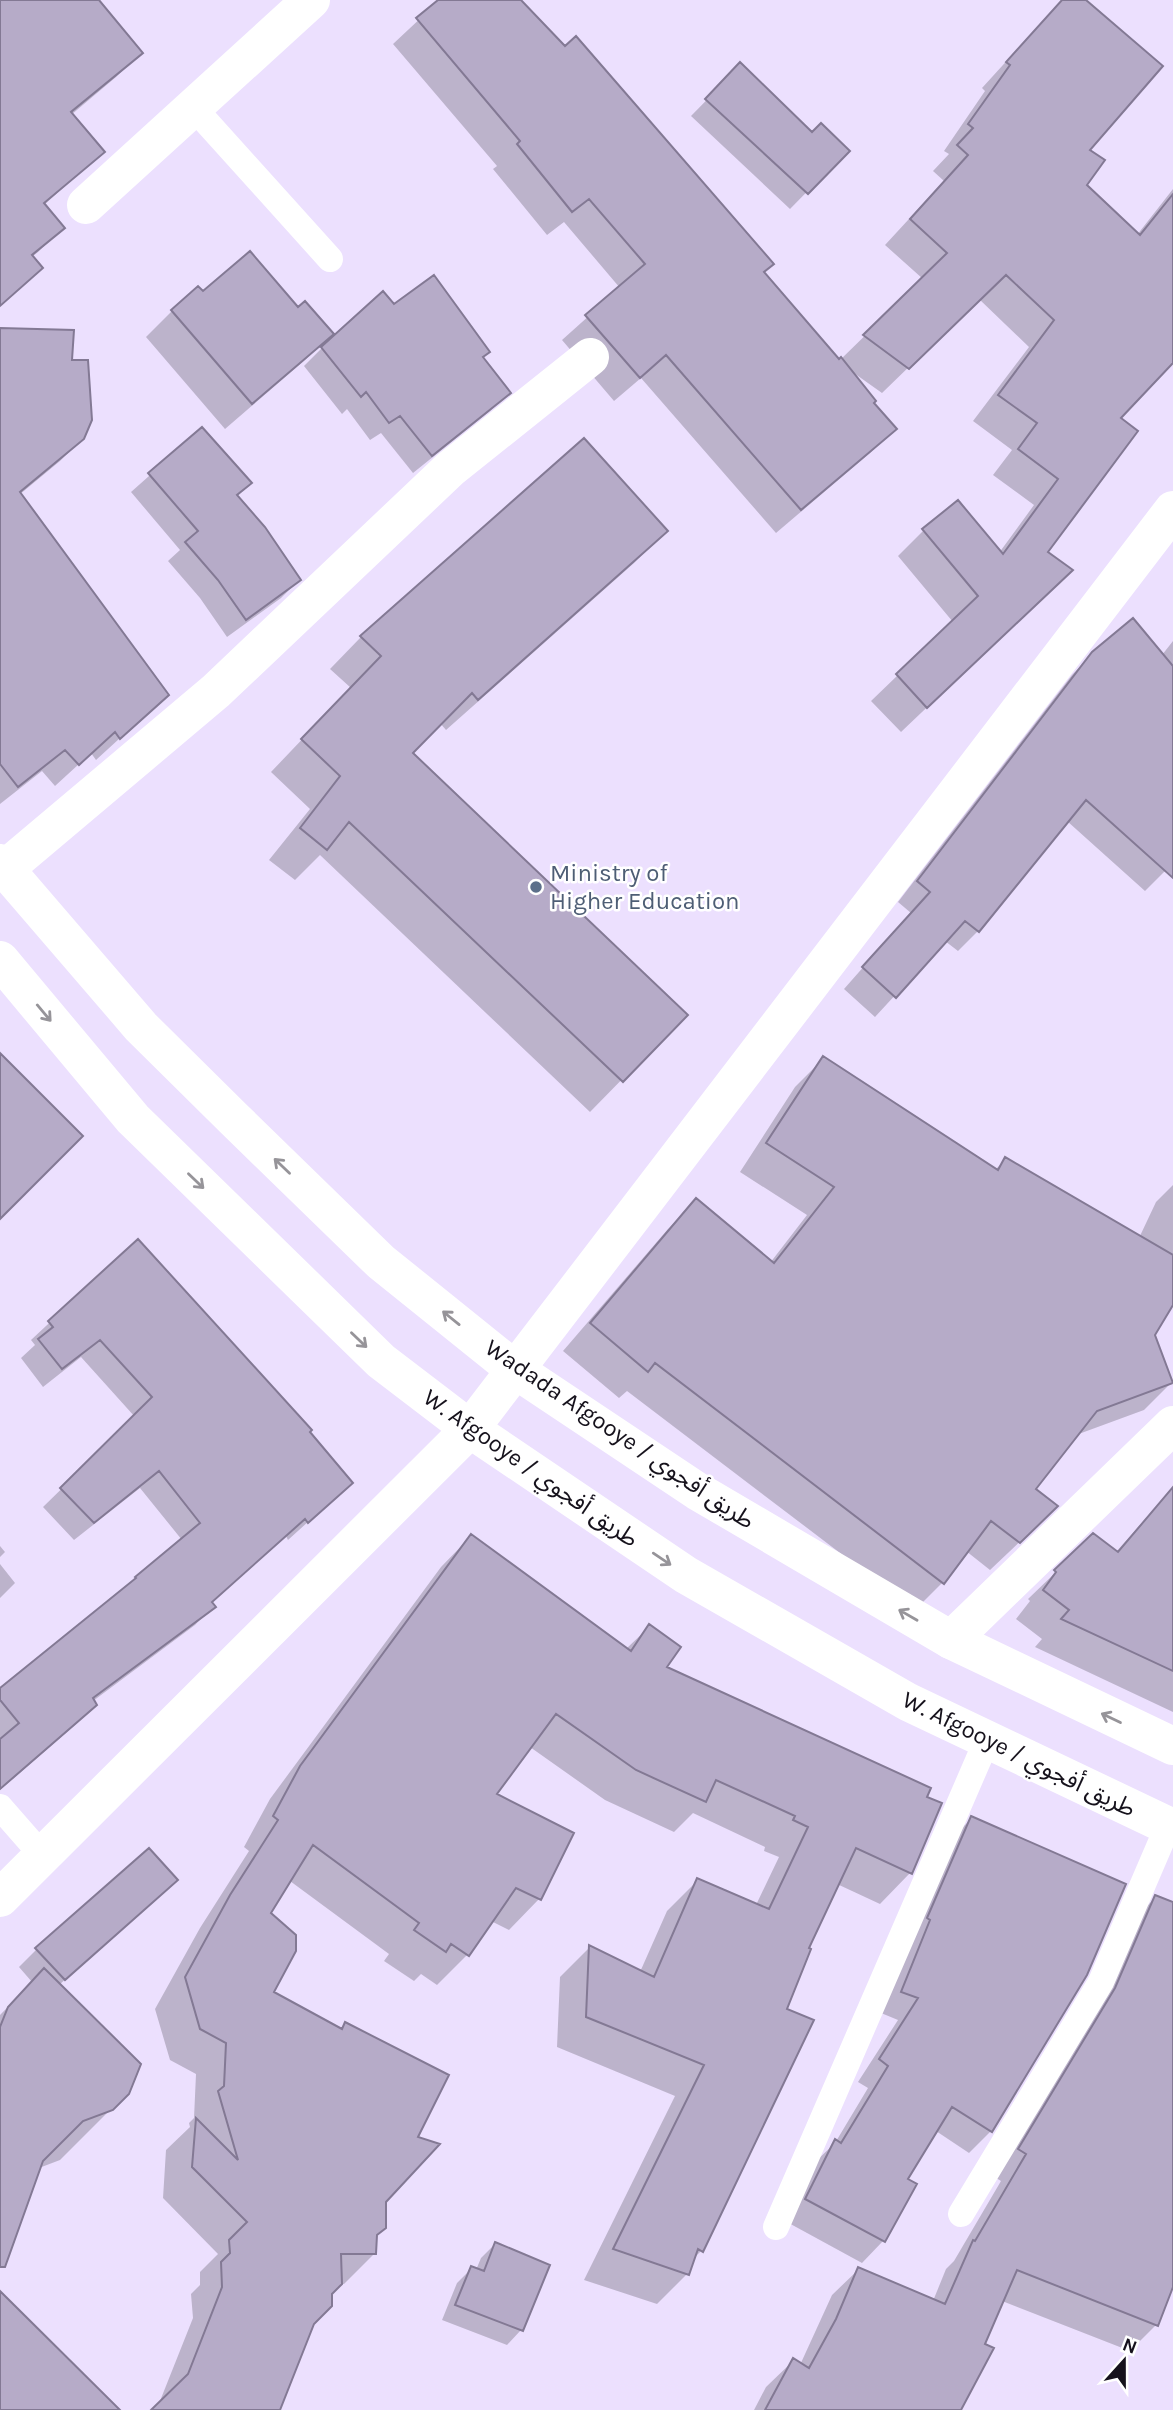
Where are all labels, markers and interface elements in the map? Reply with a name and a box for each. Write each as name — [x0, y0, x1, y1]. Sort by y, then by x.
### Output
place label: Ministry of Higher Education — [550, 859, 740, 915]
marker: Ministry of Higher Education — [528, 879, 544, 895]
one-way arrow — [36, 1003, 52, 1021]
one-way arrow — [274, 1157, 291, 1174]
one-way arrow — [187, 1172, 204, 1189]
one-way arrow — [442, 1310, 460, 1326]
one-way arrow — [350, 1331, 367, 1348]
street label: Wadada Afgooye / طريق أفجوي — [477, 1331, 761, 1539]
street label: W. Afgooye / طريق أفجوي — [415, 1381, 645, 1557]
one-way arrow — [652, 1552, 671, 1566]
one-way arrow — [899, 1608, 919, 1622]
street label: W. Afgooye / طريق أفجوي — [896, 1683, 1141, 1827]
one-way arrow — [1101, 1711, 1122, 1724]
north arrow — [1089, 2326, 1159, 2396]
text: N — [1119, 2333, 1140, 2359]

